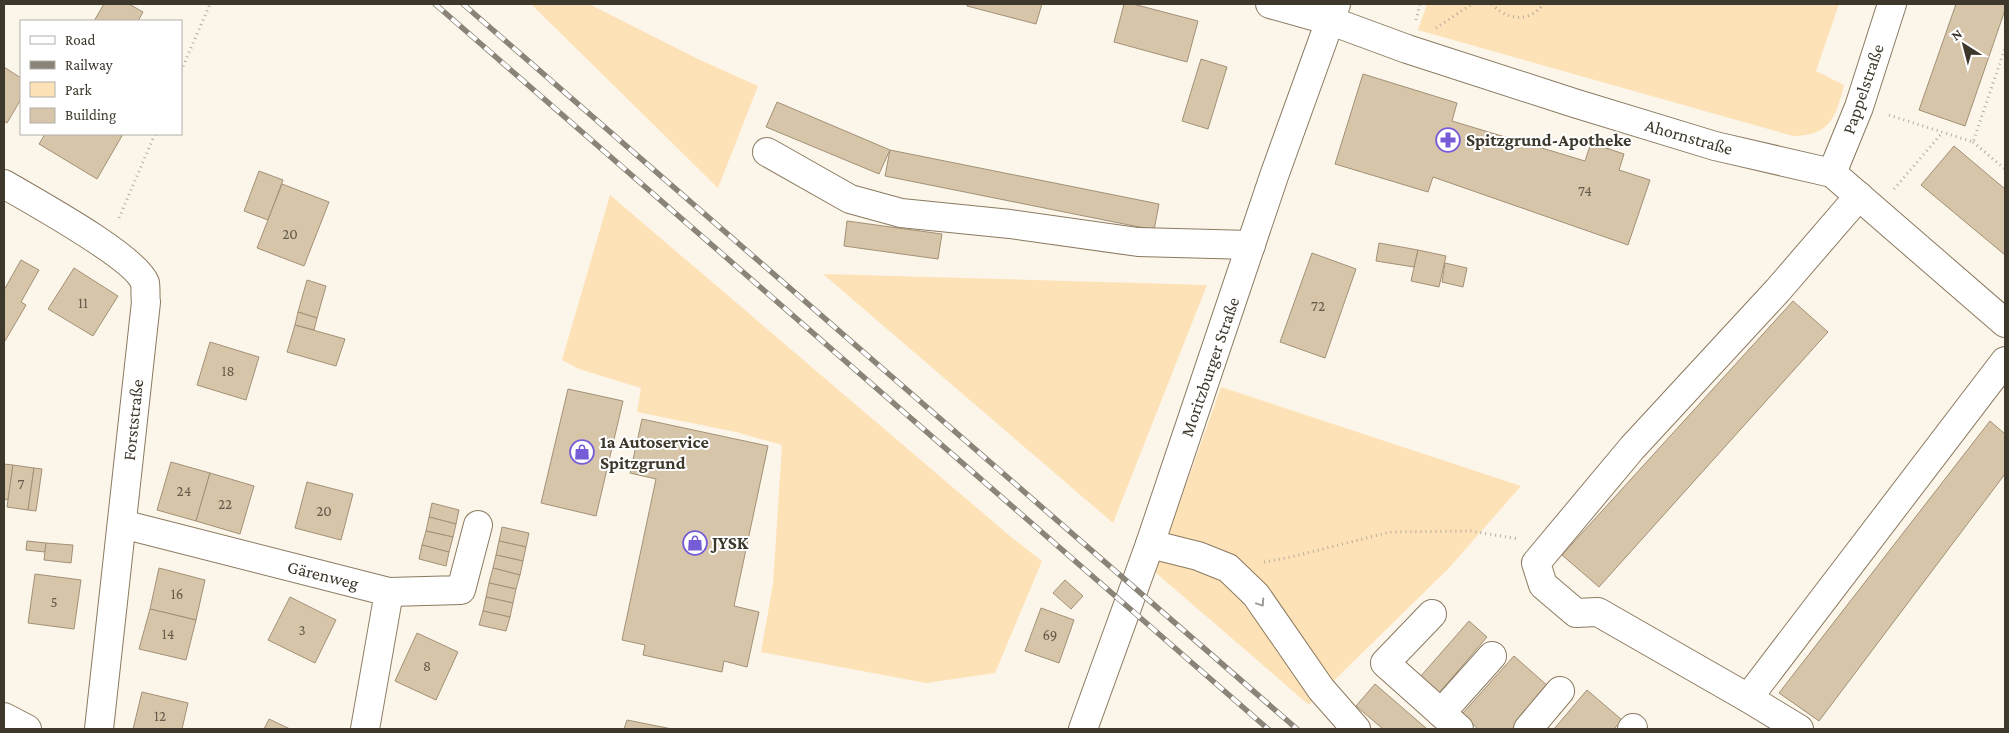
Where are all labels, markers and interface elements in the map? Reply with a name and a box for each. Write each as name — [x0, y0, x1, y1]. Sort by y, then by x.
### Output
legend — [20, 20, 182, 135]
north arrow — [1939, 20, 1989, 70]
text: N — [1948, 25, 1965, 44]
text: Road — [65, 32, 96, 48]
street label: Pappelstraße — [1838, 41, 1888, 137]
text: Railway — [65, 57, 113, 74]
text: Park — [65, 82, 92, 98]
text: Building — [65, 107, 116, 124]
street label: Ahornstraße — [1643, 115, 1735, 159]
pharmacy icon: Spitzgrund-Apotheke — [1435, 127, 1461, 153]
place label: Spitzgrund-Apotheke — [1466, 130, 1631, 150]
house number: 74 — [1578, 183, 1592, 199]
house number: 20 — [282, 226, 298, 242]
street label: Moritzburger Straße — [1177, 294, 1243, 439]
house number: 11 — [78, 295, 88, 311]
house number: 72 — [1311, 298, 1325, 314]
house number: 18 — [221, 363, 235, 379]
street label: Forststraße — [119, 378, 147, 462]
place label: 1a Autoservice Spitzgrund — [600, 432, 709, 473]
shop icon: 1a Autoservice Spitzgrund — [569, 439, 595, 465]
house number: 7 — [18, 476, 25, 492]
house number: 24 — [177, 483, 191, 499]
house number: 22 — [218, 496, 232, 512]
house number: 20 — [316, 503, 332, 519]
shop icon: JYSK — [682, 530, 708, 556]
place label: JYSK — [710, 533, 749, 553]
street label: Gärenweg — [285, 556, 361, 594]
house number: 16 — [171, 586, 183, 602]
house number: 5 — [50, 594, 58, 610]
one-way arrow — [1255, 597, 1264, 607]
house number: 3 — [298, 622, 306, 638]
house number: 14 — [162, 626, 174, 642]
house number: 69 — [1043, 627, 1057, 643]
house number: 8 — [423, 658, 431, 674]
house number: 12 — [154, 708, 166, 724]

